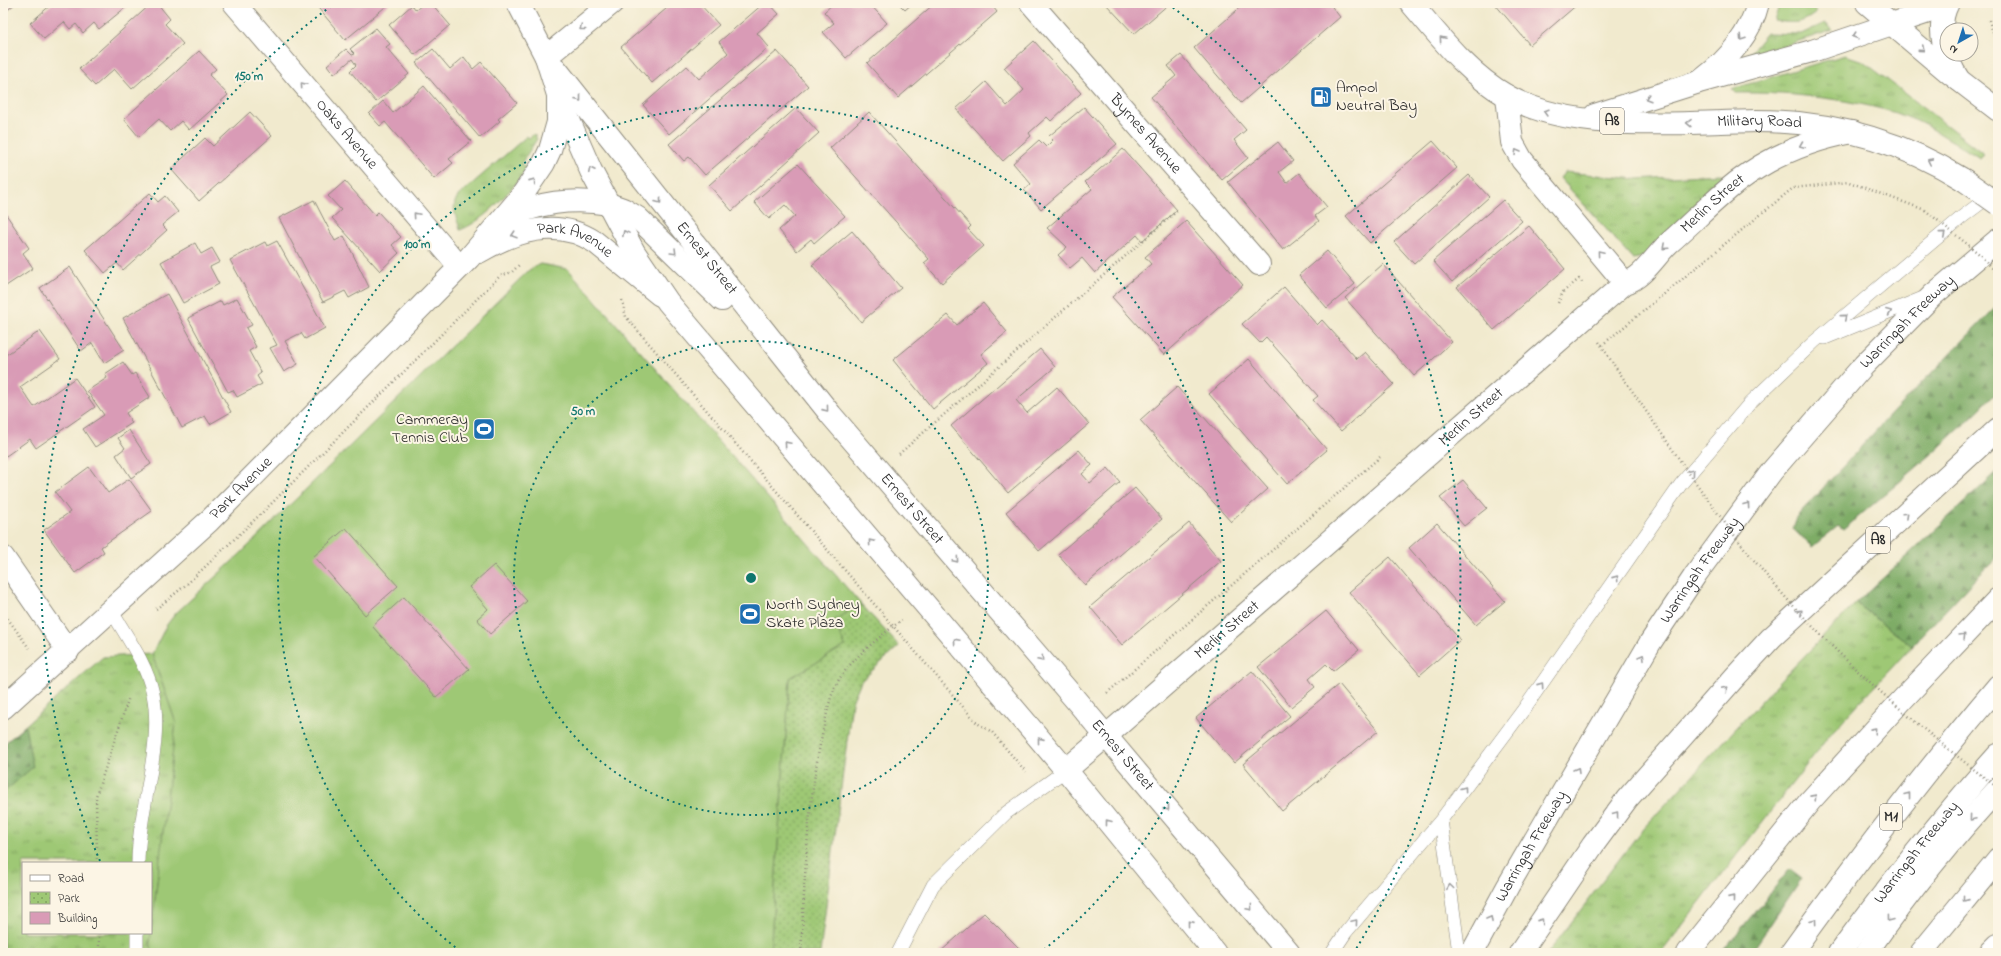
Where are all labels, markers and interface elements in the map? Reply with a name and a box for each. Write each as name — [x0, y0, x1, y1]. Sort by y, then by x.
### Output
north arrow — [1939, 22, 1979, 62]
one-way arrow — [579, 23, 587, 30]
one-way arrow — [1851, 31, 1858, 40]
one-way arrow — [1739, 34, 1747, 41]
one-way arrow — [1439, 36, 1446, 43]
text: N — [1945, 40, 1961, 58]
one-way arrow — [1917, 45, 1924, 52]
text: 150 m — [235, 68, 264, 86]
place label: Ampol Neutral Bay — [1336, 76, 1417, 118]
one-way arrow — [301, 83, 308, 90]
fuel station icon: Ampol Neutral Bay — [1308, 84, 1334, 110]
street label: Byrnes Avenue — [1103, 88, 1188, 180]
one-way arrow — [1645, 93, 1652, 102]
street label: Oaks Avenue — [309, 94, 384, 176]
one-way arrow — [574, 95, 581, 102]
one-way arrow — [1543, 108, 1550, 117]
road number: A8 — [1600, 108, 1624, 134]
street label: Military Road — [1717, 109, 1803, 136]
one-way arrow — [1686, 119, 1692, 127]
one-way arrow — [1799, 141, 1806, 149]
one-way arrow — [1515, 149, 1522, 156]
one-way arrow — [1927, 158, 1934, 166]
one-way arrow — [588, 167, 596, 174]
street label: Merlin Street — [1675, 168, 1751, 239]
one-way arrow — [528, 178, 535, 185]
one-way arrow — [655, 197, 662, 204]
one-way arrow — [413, 213, 420, 220]
street label: Park Avenue — [536, 217, 619, 265]
street label: Ernest Street — [670, 217, 744, 301]
one-way arrow — [511, 230, 518, 239]
one-way arrow — [622, 230, 629, 238]
one-way arrow — [1938, 231, 1946, 238]
text: 100 m — [404, 236, 431, 254]
one-way arrow — [1663, 242, 1670, 249]
one-way arrow — [669, 247, 677, 254]
one-way arrow — [1597, 250, 1604, 257]
street label: Warringah Freeway — [1854, 269, 1960, 375]
one-way arrow — [1885, 309, 1892, 317]
one-way arrow — [1839, 315, 1846, 322]
street label: Merlin Street — [1433, 381, 1510, 452]
text: 50 m — [571, 403, 596, 421]
one-way arrow — [821, 404, 828, 411]
place label: Cammeray Tennis Club — [392, 408, 469, 450]
sports icon: Cammeray Tennis Club — [471, 416, 497, 442]
one-way arrow — [784, 441, 791, 448]
street label: Park Avenue — [204, 451, 279, 526]
street label: Ernest Street — [874, 468, 950, 551]
one-way arrow — [1687, 470, 1694, 477]
one-way arrow — [1743, 502, 1750, 509]
street label: Warringah Freeway — [1654, 512, 1746, 628]
one-way arrow — [1901, 512, 1909, 519]
road number: A8 — [1866, 527, 1890, 553]
one-way arrow — [869, 540, 876, 547]
one-way arrow — [952, 556, 959, 563]
centre of rings — [744, 571, 758, 585]
one-way arrow — [1611, 575, 1619, 582]
place label: North Sydney Skate Plaza — [766, 593, 860, 635]
street label: Merlin Street — [1189, 594, 1266, 665]
sports icon: North Sydney Skate Plaza — [737, 601, 763, 627]
one-way arrow — [1795, 609, 1803, 617]
one-way arrow — [1958, 633, 1966, 641]
one-way arrow — [953, 639, 960, 646]
one-way arrow — [1036, 654, 1043, 662]
one-way arrow — [1637, 654, 1644, 661]
one-way arrow — [1536, 682, 1543, 689]
one-way arrow — [1720, 686, 1727, 693]
street label: Ernest Street — [1085, 714, 1160, 797]
one-way arrow — [1869, 728, 1876, 735]
one-way arrow — [1038, 738, 1045, 745]
one-way arrow — [1572, 767, 1579, 774]
one-way arrow — [1459, 786, 1467, 793]
street label: Warringah Freeway — [1489, 786, 1573, 907]
one-way arrow — [1904, 792, 1911, 799]
one-way arrow — [1809, 794, 1816, 802]
street label: Warringah Freeway — [1868, 796, 1965, 909]
one-way arrow — [1163, 804, 1170, 811]
road number: M1 — [1880, 804, 1902, 830]
one-way arrow — [1611, 811, 1618, 818]
one-way arrow — [1969, 813, 1976, 820]
one-way arrow — [1106, 819, 1113, 826]
legend — [22, 862, 152, 934]
text: Road — [58, 870, 84, 888]
one-way arrow — [1446, 884, 1455, 890]
text: Park — [58, 890, 80, 908]
one-way arrow — [1962, 894, 1969, 901]
one-way arrow — [1727, 896, 1734, 903]
one-way arrow — [1246, 904, 1253, 911]
text: Building — [57, 910, 97, 929]
one-way arrow — [1887, 915, 1895, 922]
one-way arrow — [1486, 916, 1493, 923]
one-way arrow — [1536, 918, 1543, 925]
one-way arrow — [1350, 919, 1357, 926]
one-way arrow — [1809, 919, 1816, 926]
one-way arrow — [1188, 920, 1195, 927]

